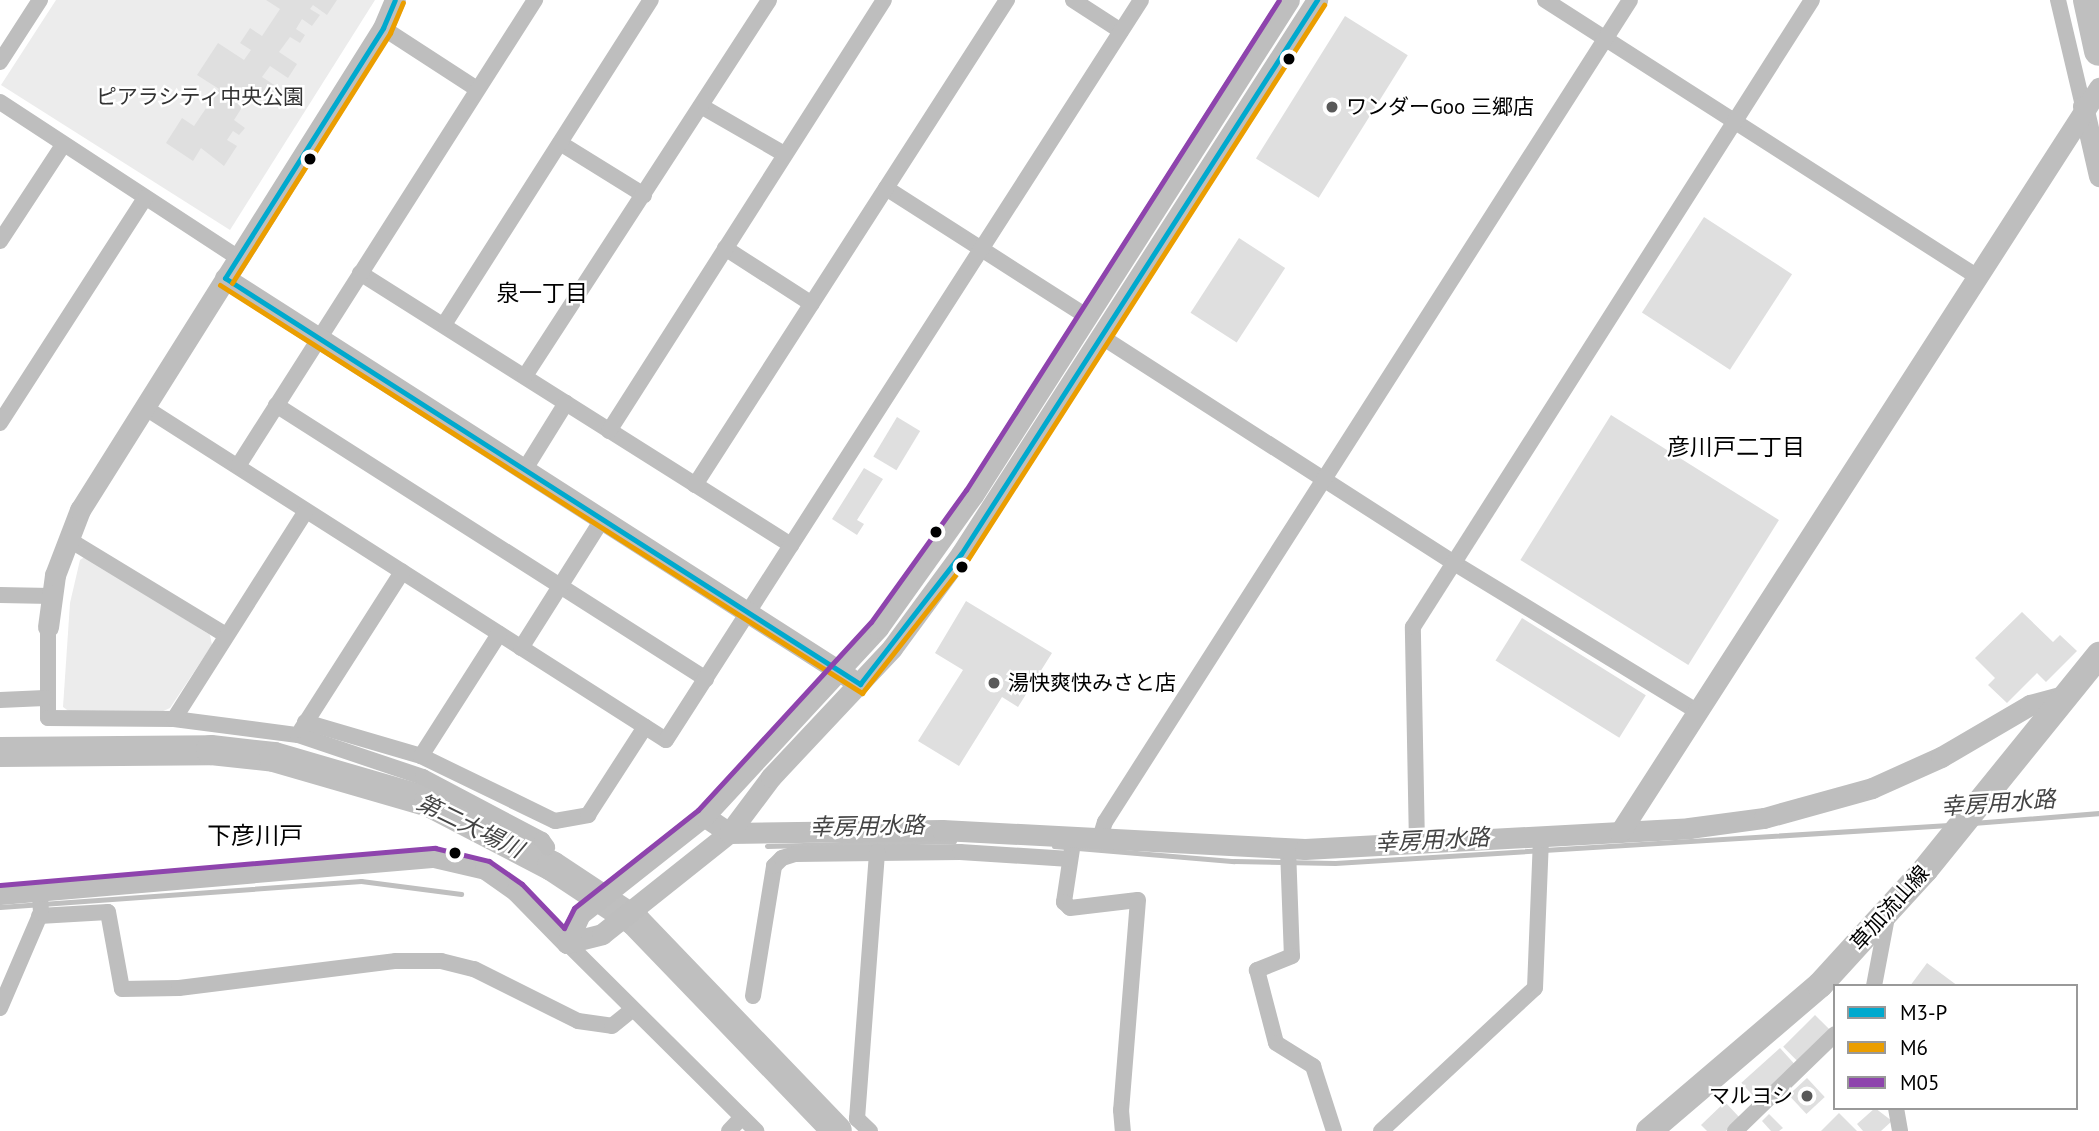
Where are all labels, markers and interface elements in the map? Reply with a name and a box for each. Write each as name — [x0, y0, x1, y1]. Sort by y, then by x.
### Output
unlabelled marker — [1282, 52, 1296, 66]
park label: ピアラシティ中央公園 — [95, 84, 305, 110]
place label: ワンダーGoo 三郷店 — [1346, 94, 1534, 120]
marker: ワンダーGoo 三郷店 — [1324, 99, 1340, 115]
unlabelled marker — [303, 152, 317, 166]
district label: 泉一丁目 — [496, 279, 588, 307]
district label: 彦川戸二丁目 — [1667, 433, 1805, 461]
unlabelled marker — [929, 525, 943, 539]
unlabelled marker — [955, 560, 969, 574]
place label: 湯快爽快みさと店 — [1008, 670, 1176, 696]
marker: 湯快爽快みさと店 — [986, 675, 1002, 691]
water label: 幸房用水路 — [1940, 785, 2056, 821]
water label: 第二大場川 — [412, 788, 528, 864]
water label: 幸房用水路 — [809, 811, 925, 841]
district label: 下彦川戸 — [207, 822, 303, 850]
water label: 幸房用水路 — [1374, 823, 1490, 857]
unlabelled marker — [448, 846, 462, 860]
street label: 草加流山線 — [1846, 861, 1934, 955]
legend — [1833, 984, 2078, 1110]
text: M3-P — [1900, 999, 1947, 1026]
text: M6 — [1900, 1034, 1928, 1061]
text: M05 — [1900, 1069, 1940, 1096]
place label: マルヨシ — [1709, 1083, 1793, 1109]
marker: マルヨシ — [1799, 1088, 1815, 1104]

